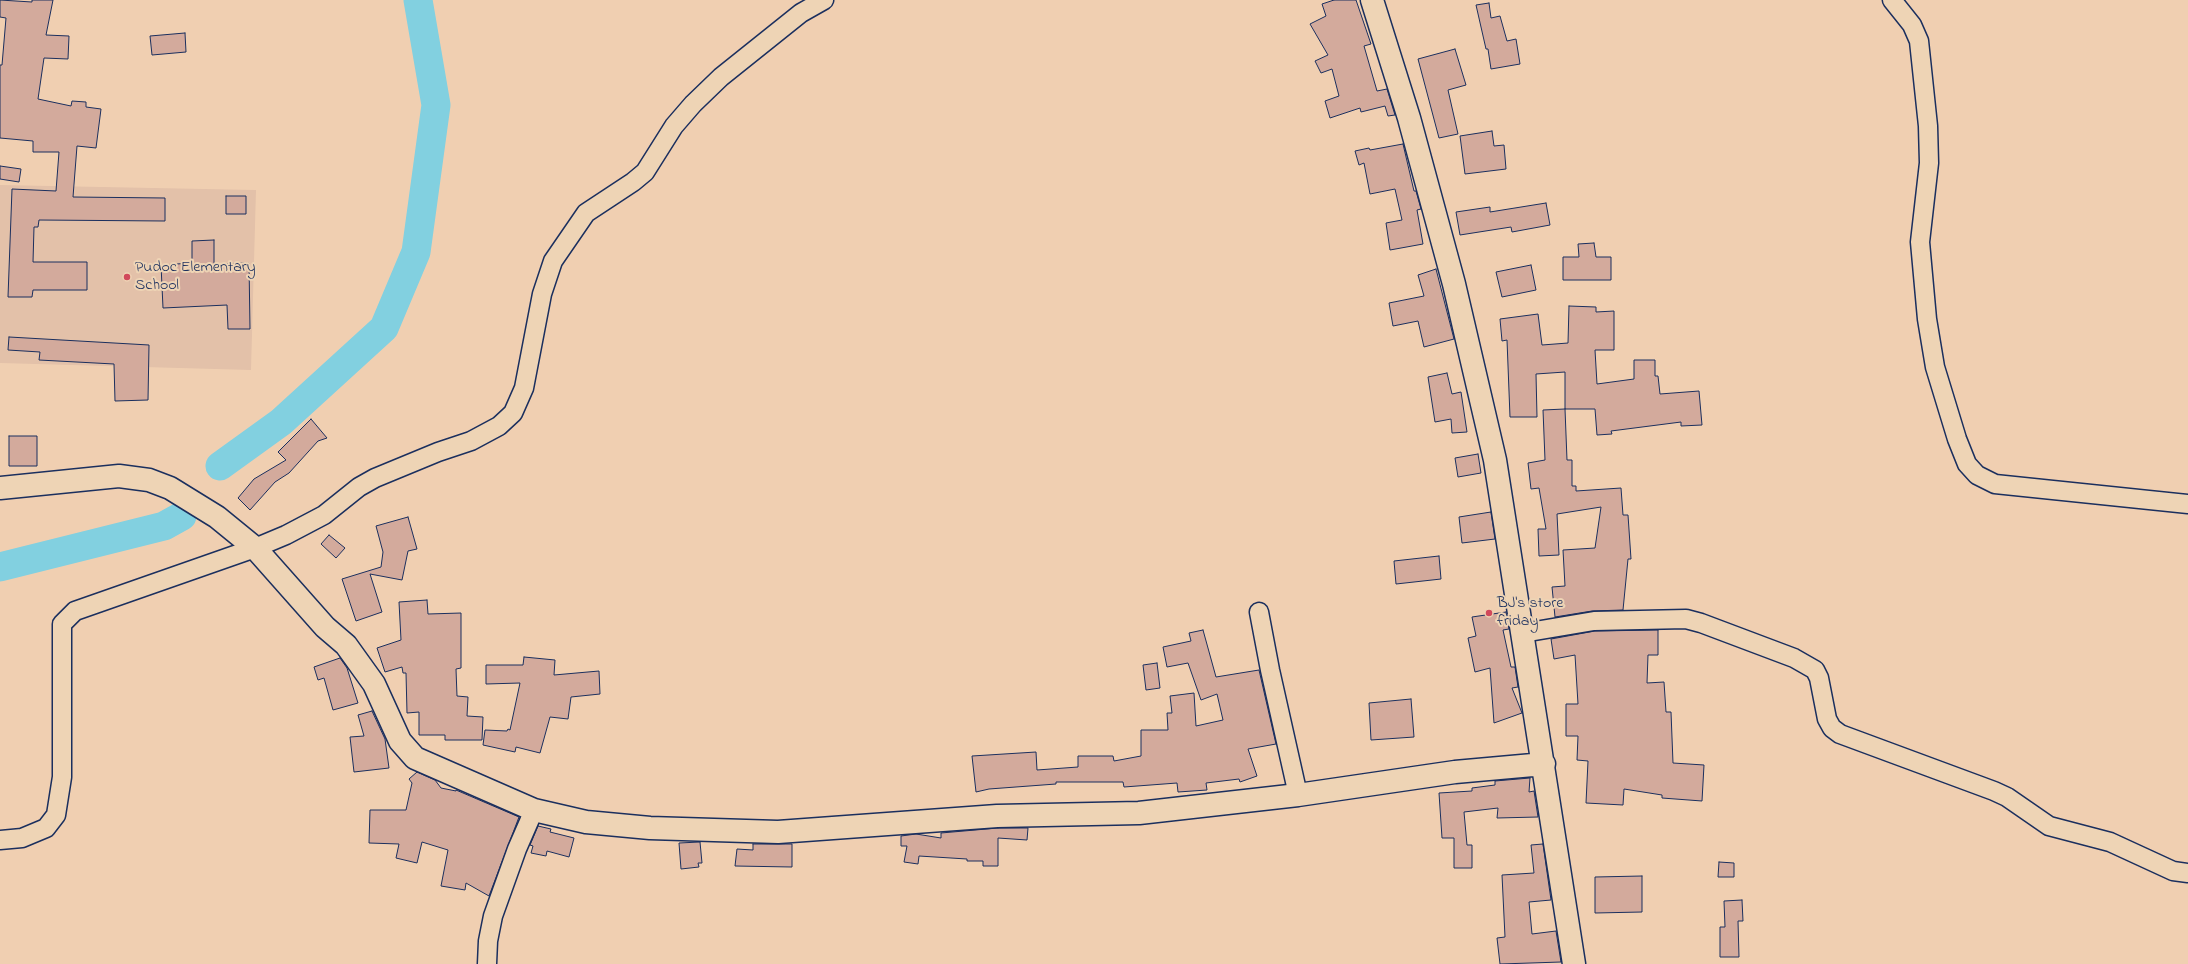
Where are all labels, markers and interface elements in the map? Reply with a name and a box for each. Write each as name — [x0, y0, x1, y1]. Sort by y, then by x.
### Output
place label: Pudoc Elementary School — [135, 258, 256, 296]
marker: Pudoc Elementary School — [122, 272, 132, 282]
place label: BJ's store friday — [1497, 594, 1563, 632]
marker: BJ's store friday — [1484, 608, 1494, 618]

